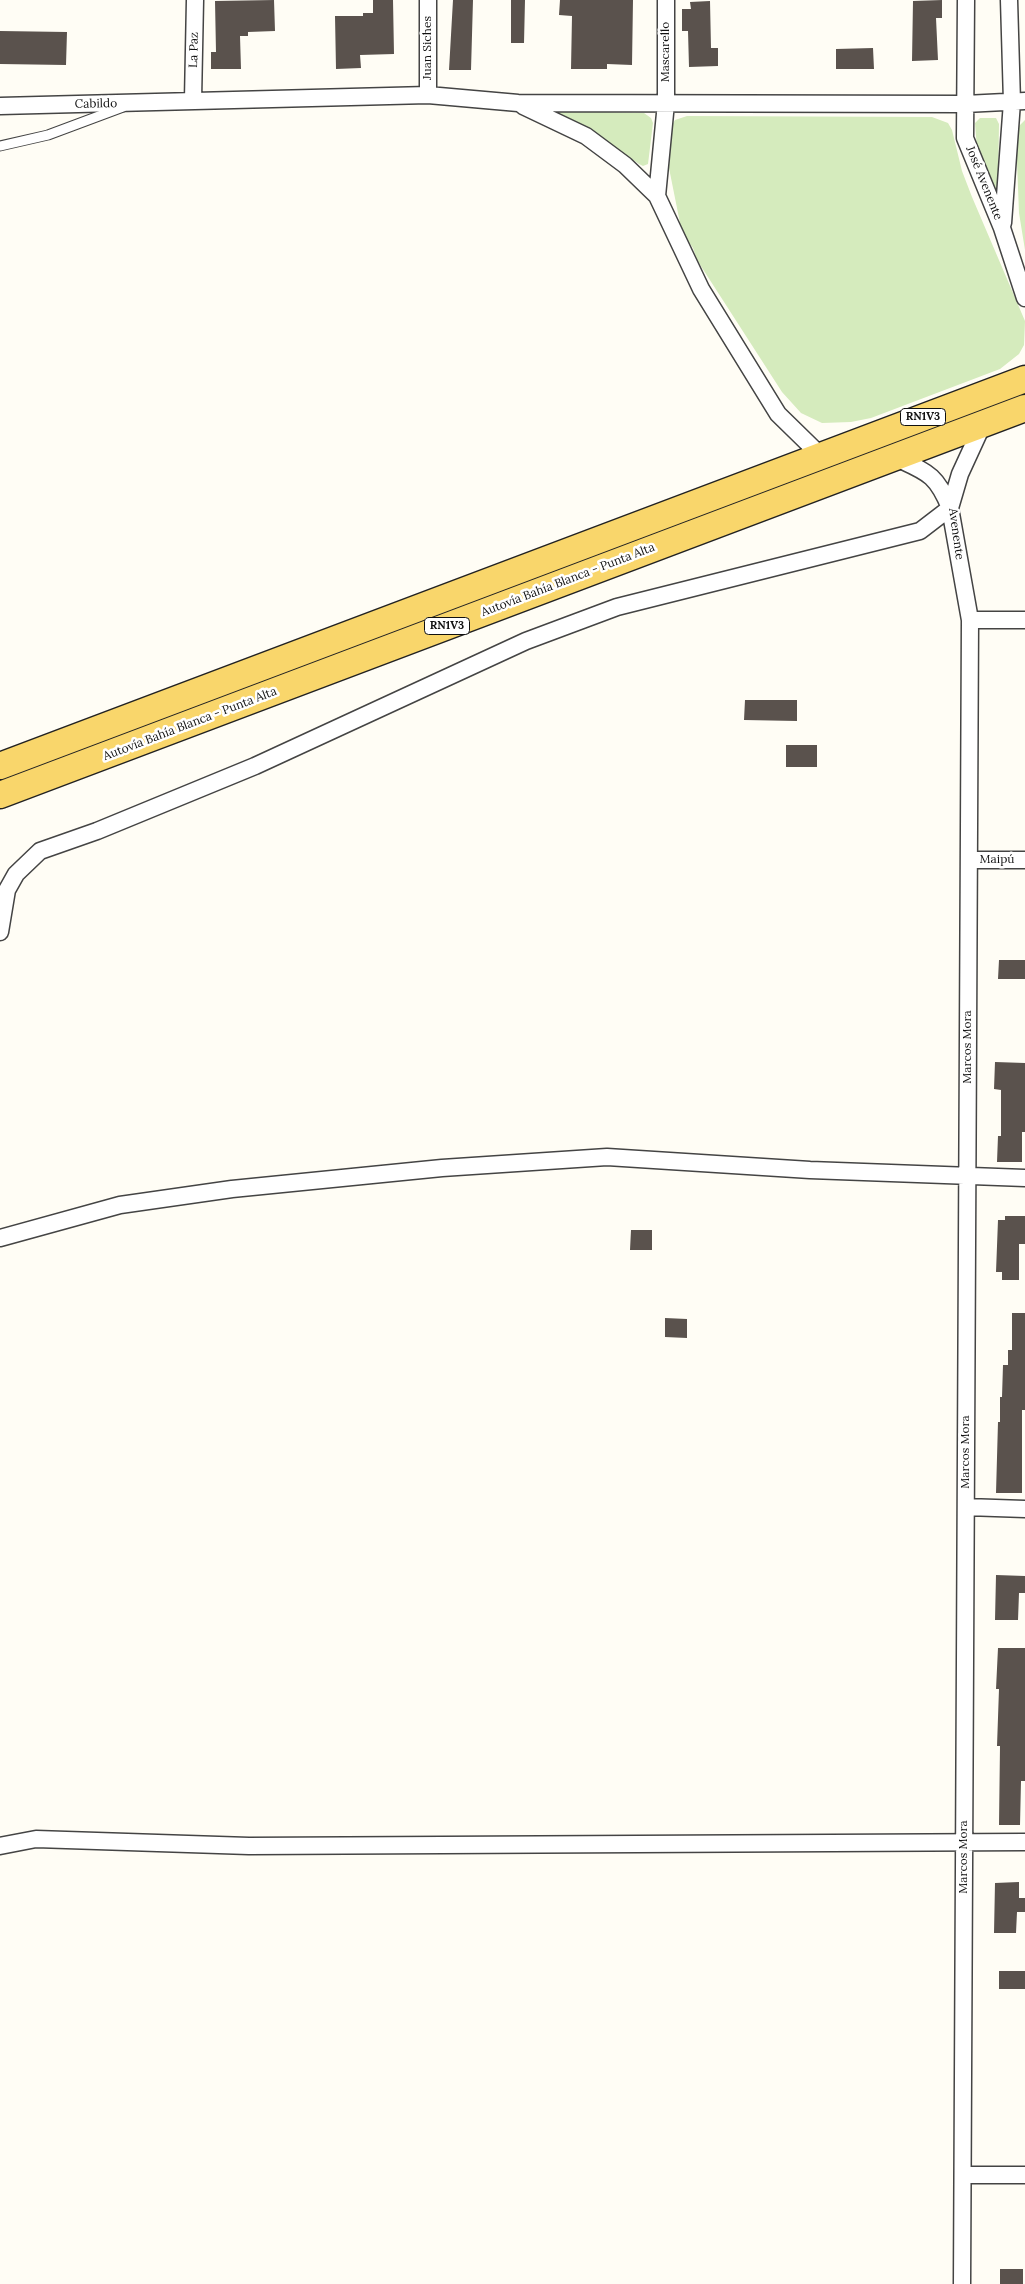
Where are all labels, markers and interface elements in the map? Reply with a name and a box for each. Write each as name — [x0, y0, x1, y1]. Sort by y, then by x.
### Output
street label: Juan Siches — [421, 16, 435, 80]
street label: Mascarello — [659, 22, 673, 82]
street label: La Paz — [186, 32, 202, 68]
street label: Cabildo — [75, 96, 117, 112]
street label: José Avenente — [963, 144, 1005, 222]
road number: RN1V3 — [900, 408, 946, 426]
street label: Avenente — [945, 507, 967, 561]
street label: Autovía Bahía Blanca - Punta Alta — [479, 540, 657, 620]
road number: RN1V3 — [424, 618, 470, 634]
street label: Autovía Bahía Blanca - Punta Alta — [101, 684, 279, 764]
street label: Maipú — [980, 853, 1014, 867]
street label: Marcos Mora — [961, 1010, 975, 1084]
street label: Marcos Mora — [959, 1415, 973, 1489]
street label: Marcos Mora — [957, 1820, 971, 1894]

